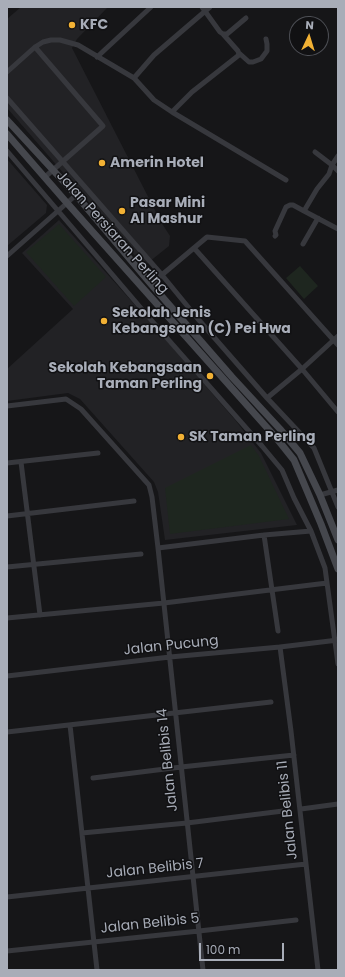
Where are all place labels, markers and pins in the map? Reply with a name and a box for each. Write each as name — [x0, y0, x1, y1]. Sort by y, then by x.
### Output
place label: KFC — [80, 17, 108, 33]
marker: KFC — [67, 20, 77, 30]
place label: Amerin Hotel — [110, 155, 204, 171]
marker: Amerin Hotel — [97, 158, 107, 168]
place label: Pasar Mini Al Mashur — [130, 195, 205, 228]
marker: Pasar Mini Al Mashur — [117, 206, 127, 216]
place label: Sekolah Jenis Kebangsaan (C) Pei Hwa — [112, 305, 291, 338]
marker: Sekolah Jenis Kebangsaan (C) Pei Hwa — [99, 316, 109, 326]
place label: Sekolah Kebangsaan Taman Perling — [49, 360, 202, 392]
marker: Sekolah Kebangsaan Taman Perling — [205, 371, 215, 381]
place label: SK Taman Perling — [189, 429, 315, 445]
marker: SK Taman Perling — [176, 432, 186, 442]

